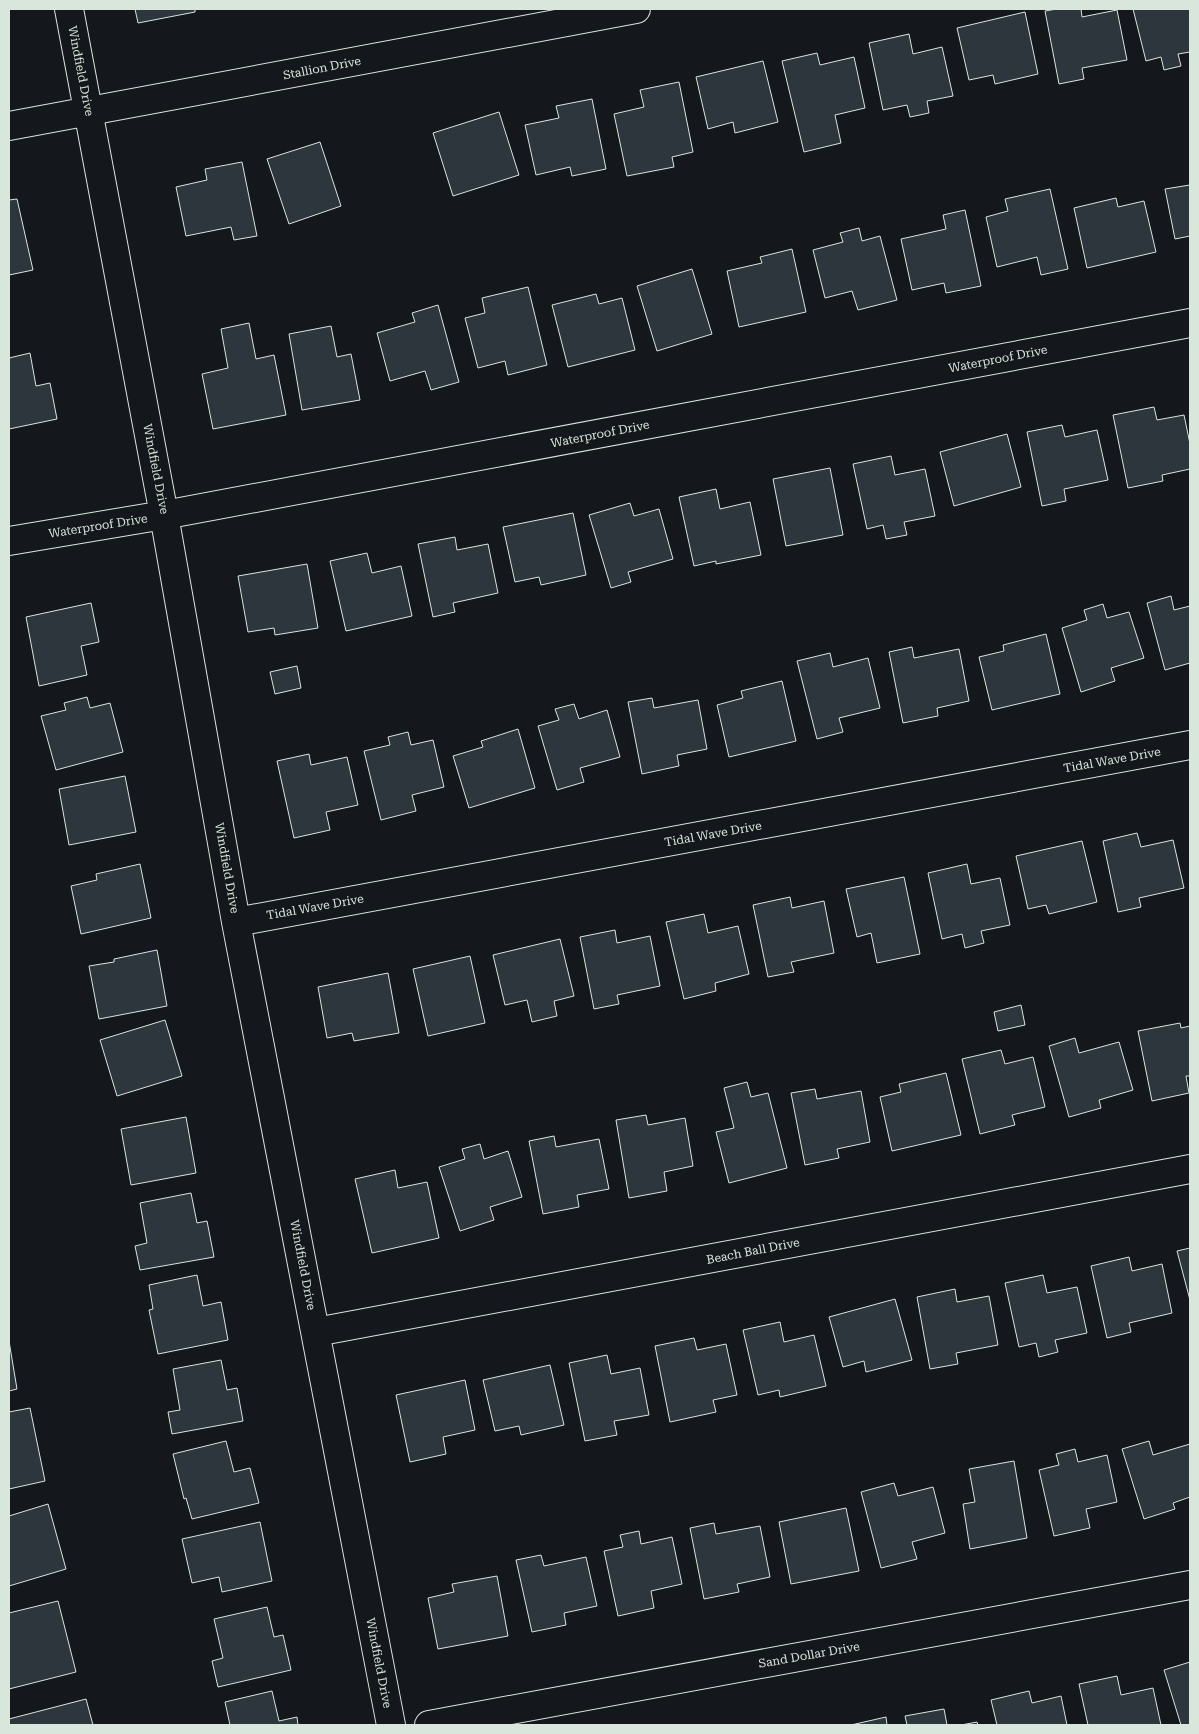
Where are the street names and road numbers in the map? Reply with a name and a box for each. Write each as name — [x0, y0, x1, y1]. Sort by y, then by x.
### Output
street label: Windfield Drive — [65, 25, 97, 118]
street label: Stallion Drive — [282, 54, 363, 82]
street label: Waterproof Drive — [947, 342, 1049, 375]
street label: Waterproof Drive — [549, 417, 651, 450]
street label: Windfield Drive — [140, 423, 172, 516]
street label: Waterproof Drive — [47, 511, 149, 541]
street label: Tidal Wave Drive — [1062, 744, 1162, 775]
street label: Tidal Wave Drive — [663, 818, 763, 849]
street label: Windfield Drive — [212, 822, 242, 915]
street label: Tidal Wave Drive — [265, 891, 365, 922]
street label: Windfield Drive — [287, 1219, 319, 1312]
street label: Beach Ball Drive — [705, 1235, 801, 1267]
street label: Windfield Drive — [363, 1617, 395, 1710]
street label: Sand Dollar Drive — [757, 1639, 861, 1671]

